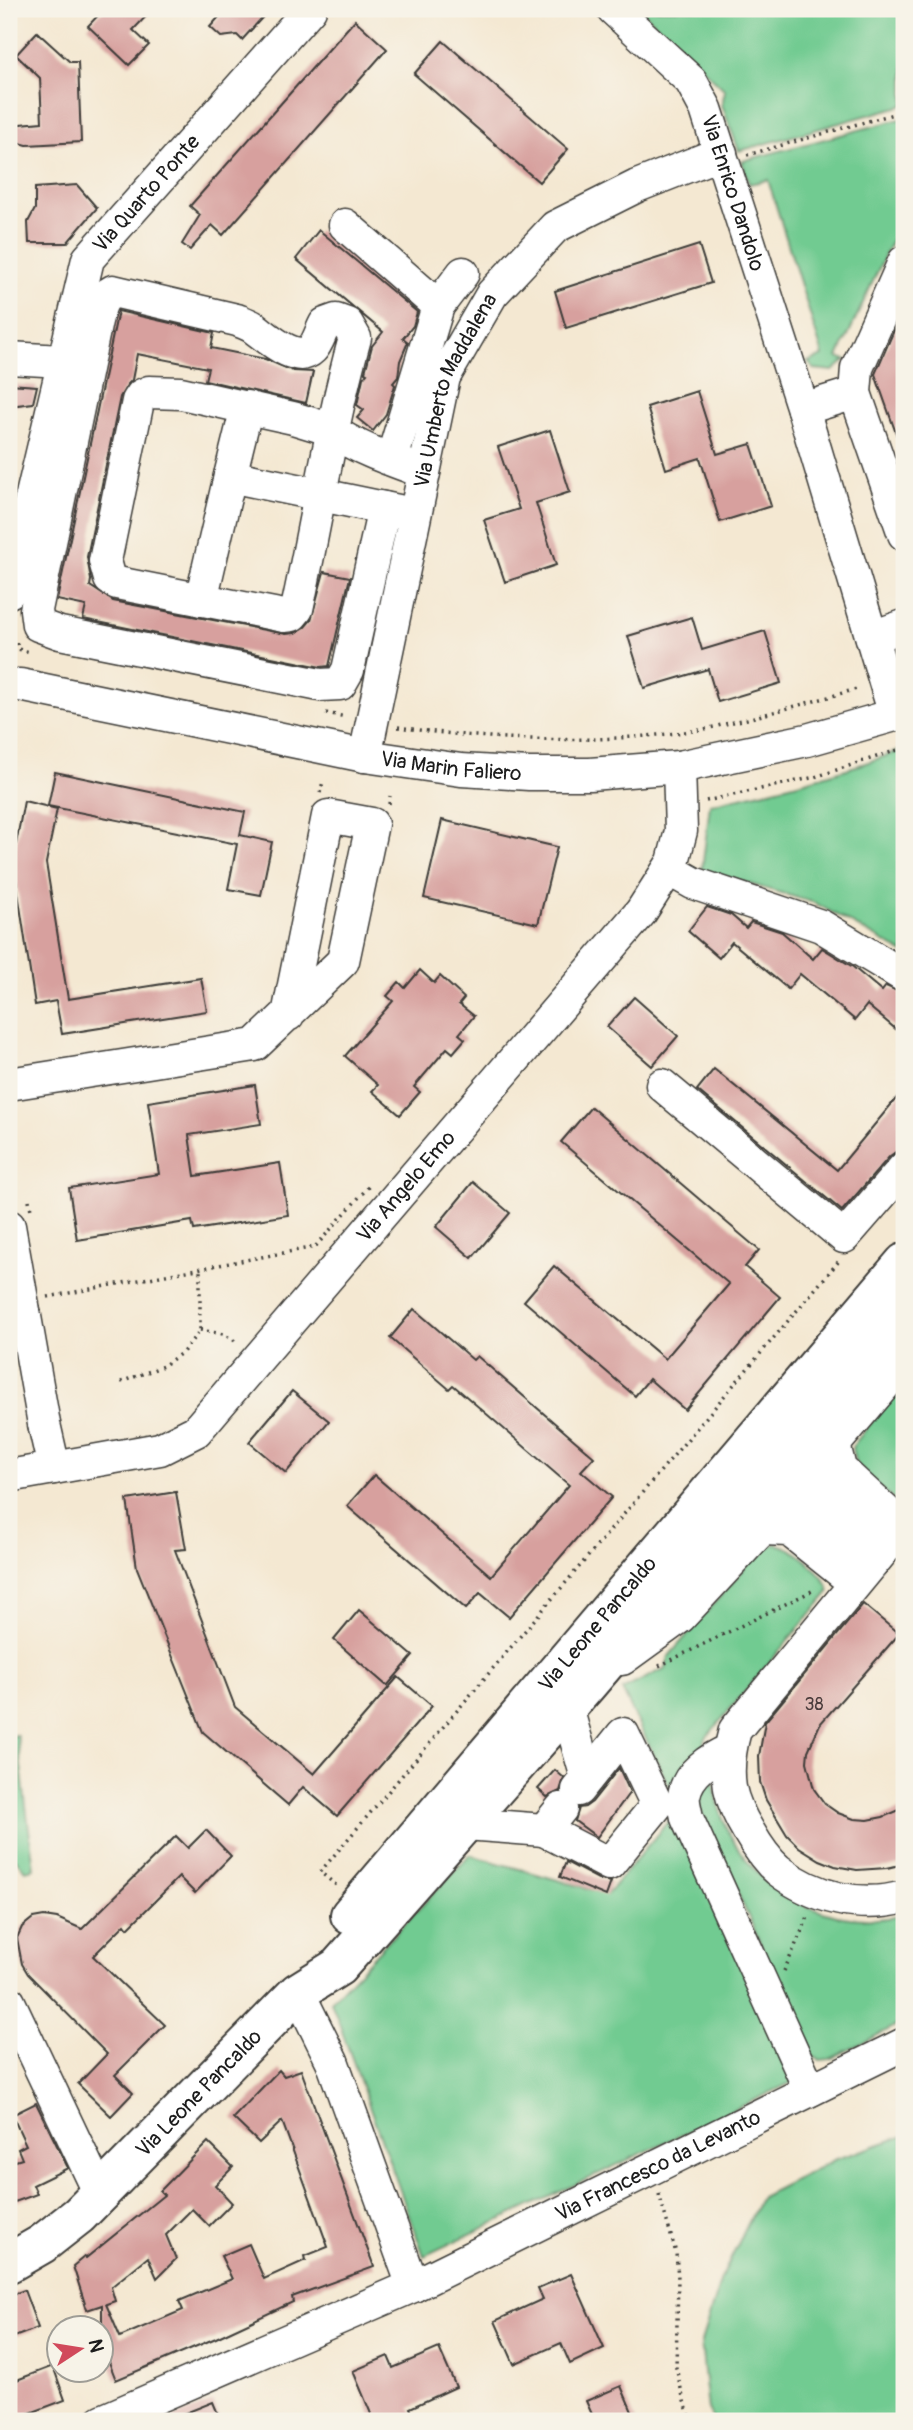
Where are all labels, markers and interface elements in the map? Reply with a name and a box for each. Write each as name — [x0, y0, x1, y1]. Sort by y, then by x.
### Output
street label: Via Enrico Dandolo — [695, 111, 771, 274]
street label: Via Quarto Ponte — [87, 128, 206, 258]
street label: Via Umberto Maddalena — [408, 288, 503, 490]
street label: Via Marin Faliero — [379, 745, 522, 787]
street label: Via Angelo Emo — [350, 1125, 461, 1248]
street label: Via Leone Pancaldo — [532, 1551, 662, 1697]
house number: 38 — [804, 1693, 824, 1716]
street label: Via Leone Pancaldo — [130, 2023, 268, 2163]
street label: Via Francesco da Levanto — [551, 2103, 765, 2227]
north arrow — [46, 2314, 116, 2384]
text: N — [83, 2337, 109, 2355]

